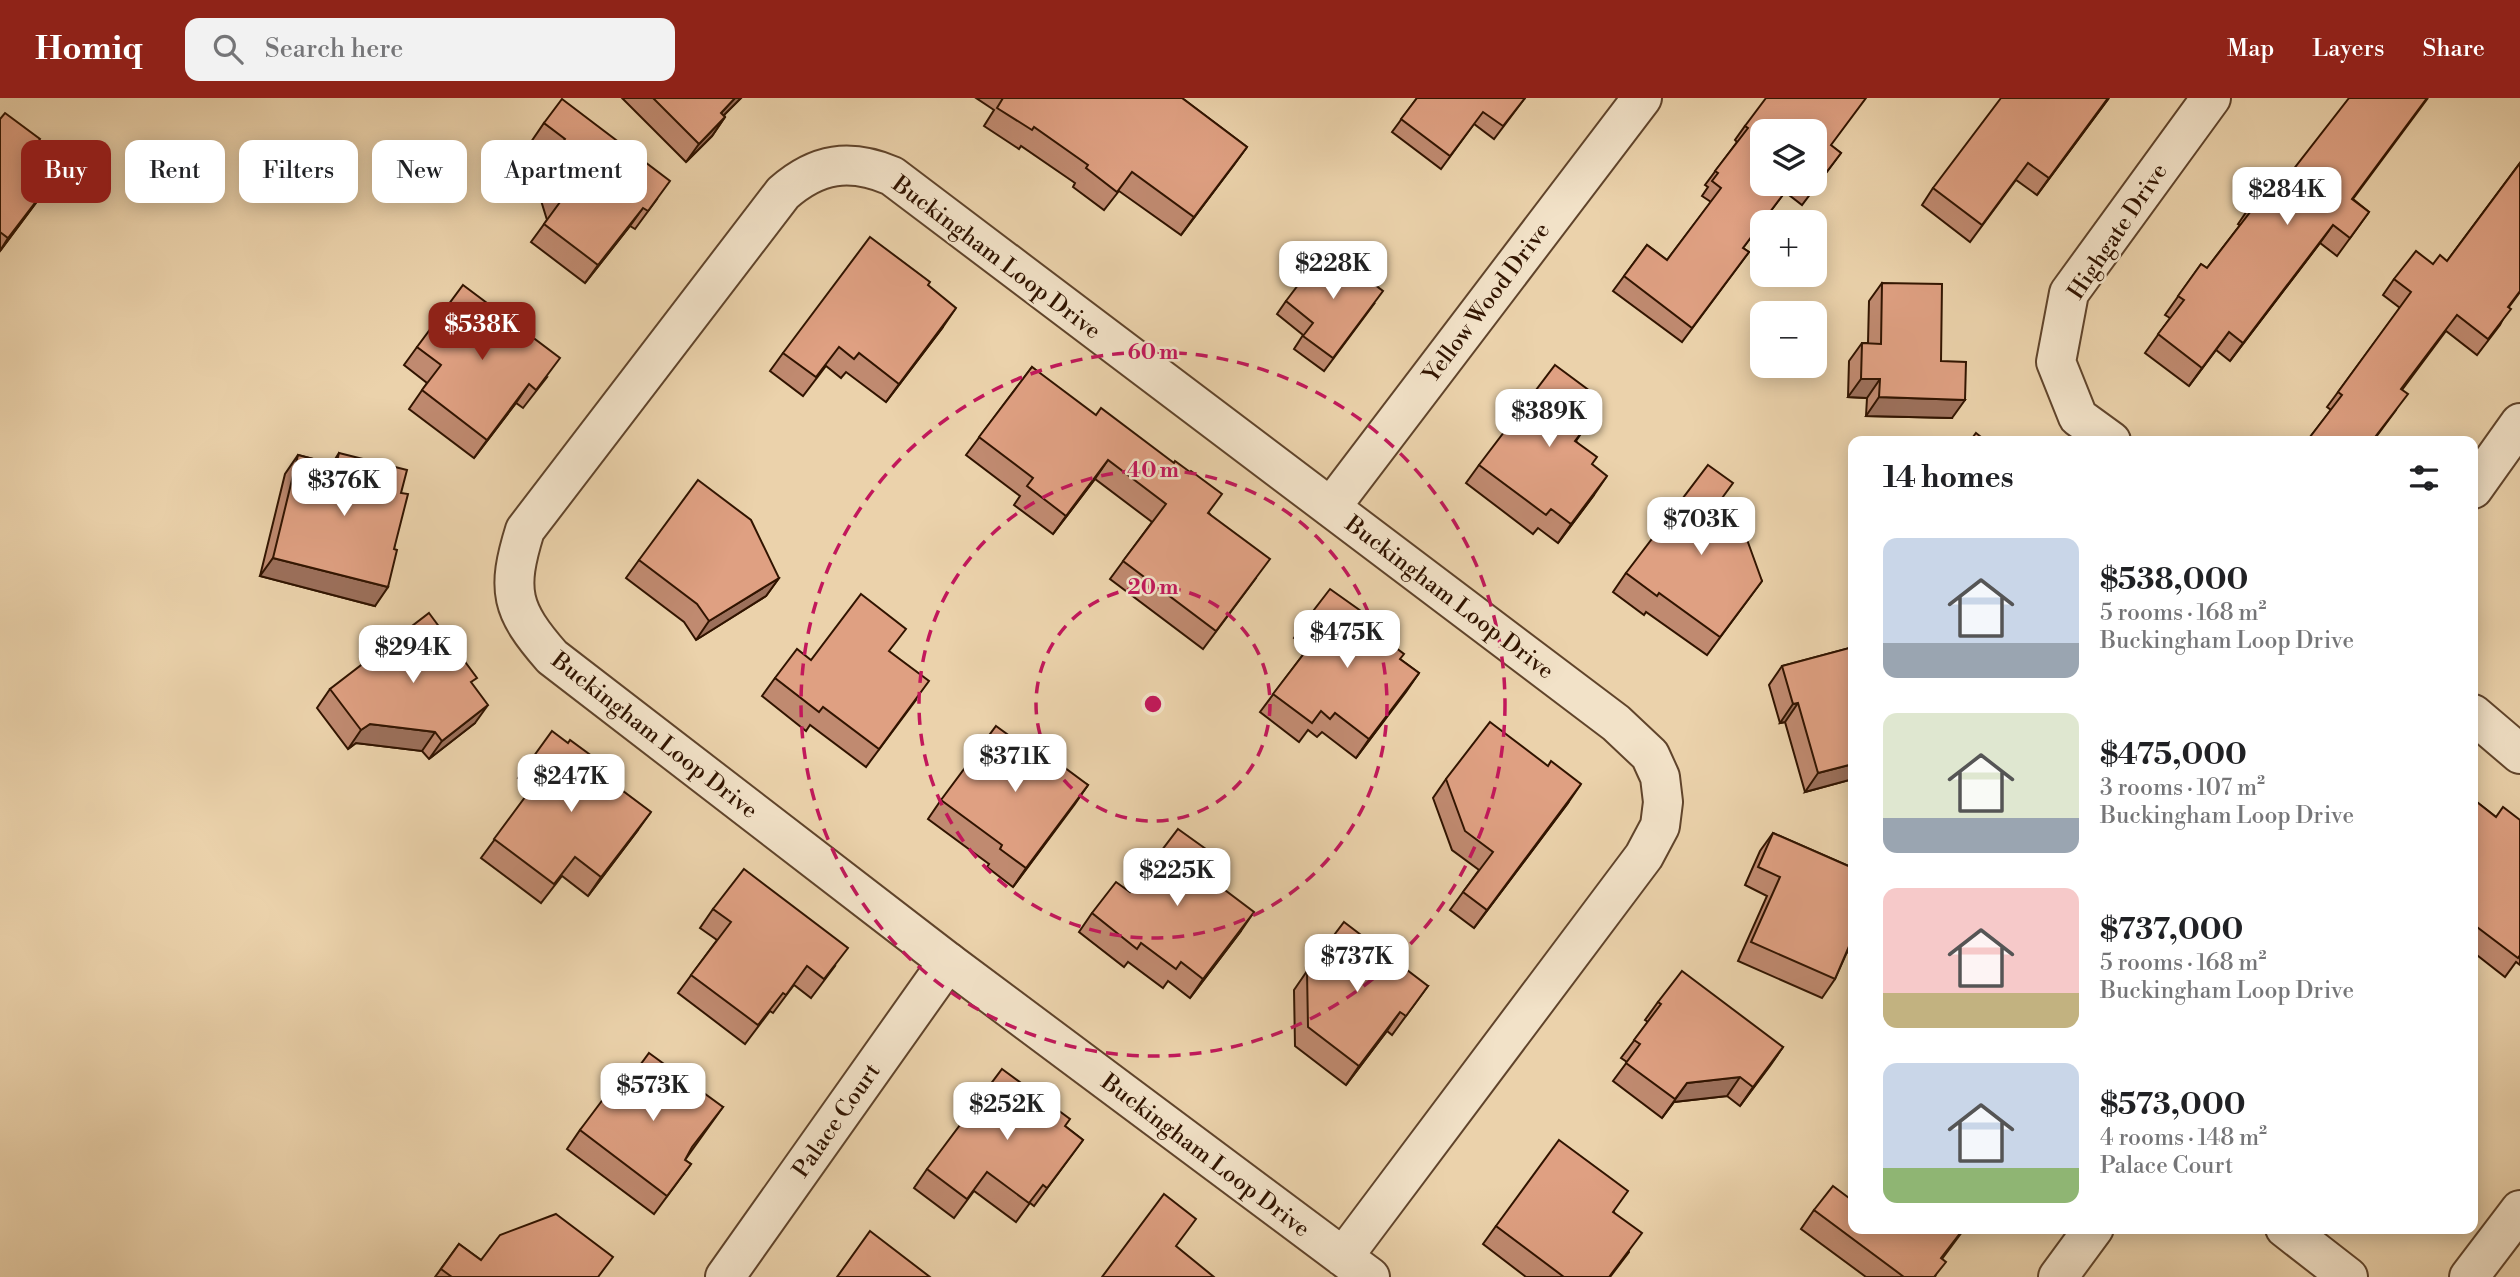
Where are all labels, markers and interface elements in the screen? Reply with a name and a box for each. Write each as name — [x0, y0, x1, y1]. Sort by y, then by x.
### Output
search box — [185, 18, 675, 81]
text: Homiq — [35, 29, 143, 70]
icon: search — [209, 30, 247, 68]
text: Search here — [265, 33, 403, 65]
text: Map — [2227, 34, 2274, 64]
text: Layers — [2312, 34, 2384, 64]
text: Share — [2422, 34, 2485, 64]
map controls — [1750, 119, 1827, 378]
button: layers — [1750, 119, 1827, 196]
chip: Buy — [21, 140, 111, 203]
chip: Rent — [125, 140, 225, 203]
chip: Filters — [239, 140, 358, 203]
chip: New — [372, 140, 467, 203]
chip: Apartment — [481, 140, 647, 203]
street label: Highgate Drive — [2062, 158, 2174, 305]
pin: $284K — [2238, 167, 2336, 227]
street label: Buckingham Loop Drive — [886, 170, 1106, 345]
text: $284K — [2248, 176, 2326, 204]
button: + — [1750, 210, 1827, 287]
street label: Yellow Wood Drive — [1417, 217, 1556, 389]
pin: $228K — [1284, 242, 1382, 301]
text: $228K — [1295, 250, 1371, 278]
button: − — [1750, 301, 1827, 378]
pin: $538K — [433, 302, 531, 362]
text: $538K — [444, 311, 520, 339]
text: 60 m — [1128, 340, 1178, 366]
pin: $389K — [1500, 390, 1598, 449]
text: $389K — [1511, 398, 1587, 426]
pin: $376K — [295, 458, 393, 518]
text: 40 m — [1127, 458, 1179, 484]
text: 14 homes — [1883, 459, 2014, 497]
icon: filters — [2405, 459, 2443, 497]
text: $376K — [308, 467, 380, 495]
pin: $703K — [1652, 498, 1750, 557]
text: $703K — [1663, 506, 1739, 534]
street label: Buckingham Loop Drive — [1339, 510, 1559, 685]
text: $538,000 — [2100, 561, 2248, 599]
icon: home — [1939, 566, 2023, 650]
text: 20 m — [1128, 575, 1178, 601]
text: 5 rooms · 168 m² — [2100, 599, 2267, 627]
pin: $475K — [1298, 610, 1396, 670]
text: $475K — [1310, 619, 1384, 647]
pin: $294K — [364, 626, 462, 685]
text: Buckingham Loop Drive — [2100, 627, 2354, 655]
text: $294K — [375, 634, 451, 662]
street label: Buckingham Loop Drive — [545, 646, 763, 825]
centre of rings — [1141, 692, 1165, 716]
pin: $371K — [966, 734, 1064, 794]
text: $475,000 — [2100, 736, 2247, 774]
icon: home — [1939, 741, 2023, 825]
text: $371K — [980, 743, 1050, 771]
pin: $247K — [522, 754, 620, 814]
text: $247K — [534, 763, 608, 791]
text: 3 rooms · 107 m² — [2100, 774, 2265, 802]
text: Buckingham Loop Drive — [2100, 802, 2354, 830]
pin: $225K — [1128, 848, 1226, 908]
text: $225K — [1139, 857, 1215, 885]
text: $737,000 — [2100, 911, 2243, 949]
icon: home — [1939, 916, 2023, 1000]
pin: $737K — [1308, 934, 1406, 994]
text: $737K — [1321, 943, 1393, 971]
text: 5 rooms · 168 m² — [2100, 949, 2267, 977]
text: Buckingham Loop Drive — [2100, 977, 2354, 1005]
street label: Palace Court — [787, 1058, 886, 1183]
pin: $573K — [604, 1063, 702, 1123]
street label: Buckingham Loop Drive — [1095, 1068, 1315, 1243]
text: $573K — [617, 1072, 689, 1100]
pin: $252K — [958, 1082, 1056, 1142]
text: $573,000 — [2100, 1086, 2246, 1124]
text: $252K — [969, 1091, 1045, 1119]
icon: home — [1939, 1091, 2023, 1175]
text: 4 rooms · 148 m² — [2100, 1124, 2267, 1152]
text: Palace Court — [2100, 1152, 2233, 1180]

